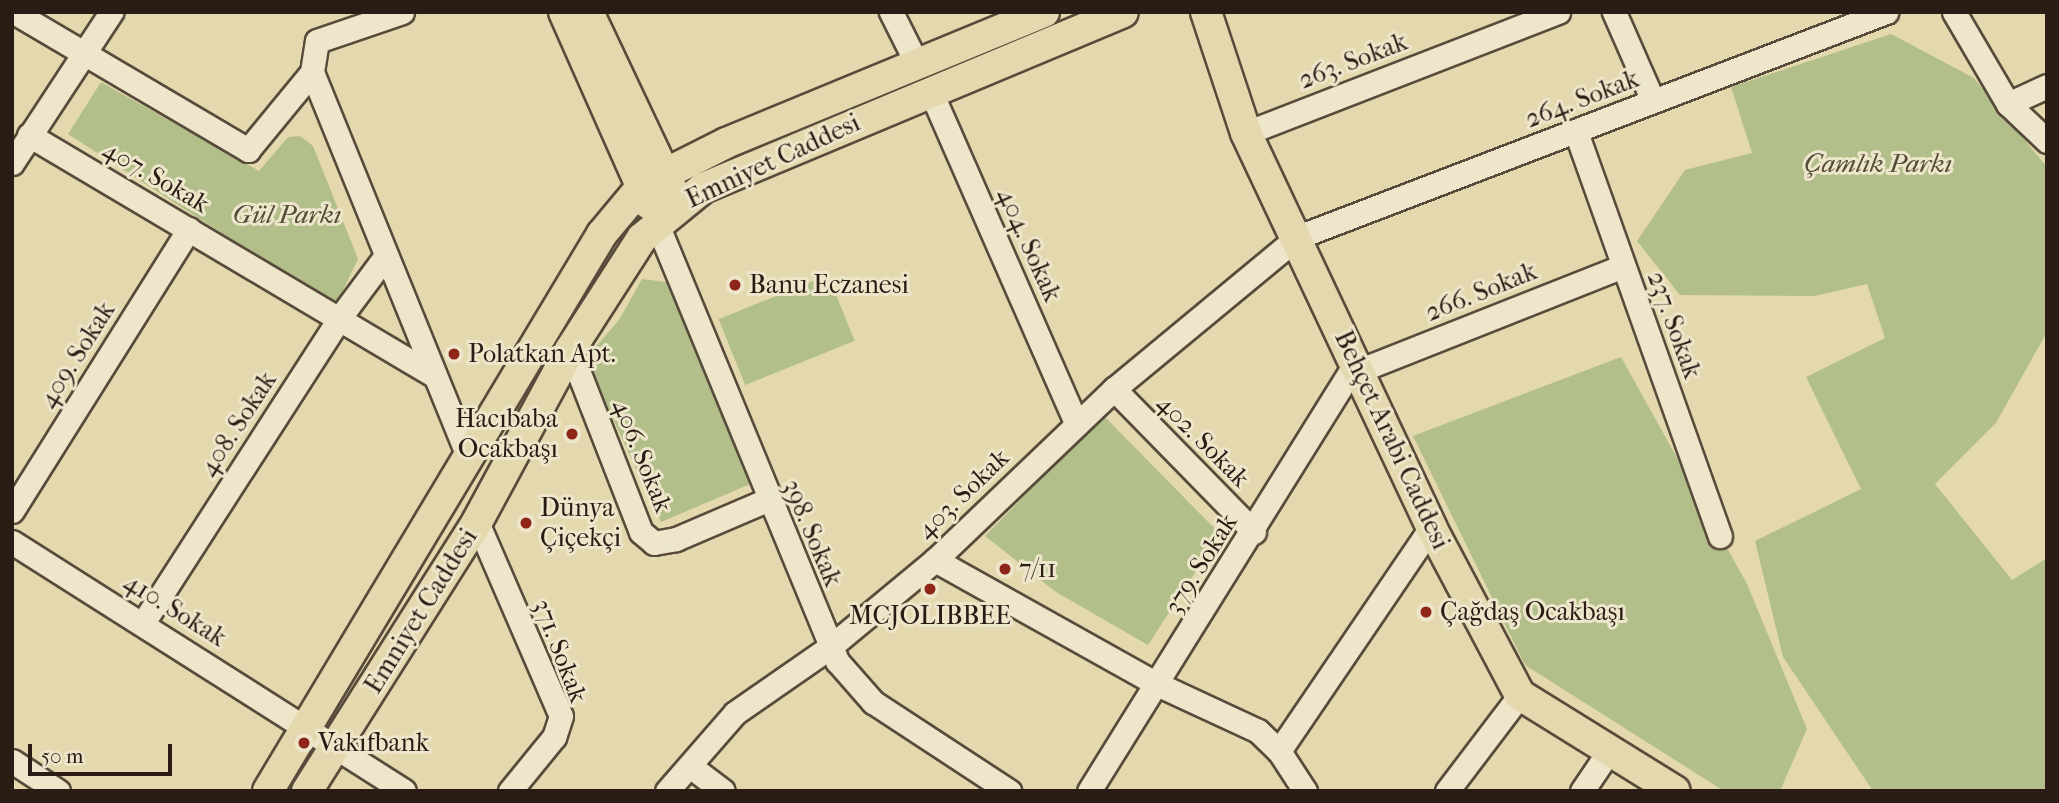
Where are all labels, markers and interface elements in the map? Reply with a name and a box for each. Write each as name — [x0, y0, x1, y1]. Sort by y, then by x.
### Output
street label: 263. Sokak — [1294, 26, 1412, 96]
street label: 264. Sokak — [1521, 63, 1643, 135]
street label: Emniyet Caddesi — [681, 107, 865, 215]
street label: 407. Sokak — [97, 134, 215, 220]
park label: Çamlık Parkı — [1804, 148, 1952, 180]
street label: 404. Sokak — [990, 183, 1068, 307]
park label: Gül Parkı — [233, 199, 341, 231]
street label: 266. Sokak — [1421, 256, 1541, 328]
street label: 237. Sokak — [1640, 267, 1708, 383]
place label: Banu Eczanesi — [749, 269, 909, 301]
marker: Banu Eczanesi — [727, 277, 743, 293]
street label: 409. Sokak — [32, 296, 122, 414]
street label: Behçet Arabi Caddesi — [1328, 326, 1456, 554]
place label: Polatkan Apt. — [468, 338, 616, 370]
marker: Polatkan Apt. — [446, 346, 462, 362]
street label: 408. Sokak — [193, 366, 283, 482]
street label: 402. Sokak — [1150, 388, 1256, 494]
street label: 406. Sokak — [605, 395, 679, 517]
place label: Hacıbaba Ocakbaşı — [455, 403, 558, 464]
marker: Hacıbaba Ocakbaşı — [564, 426, 580, 442]
street label: 403. Sokak — [910, 442, 1016, 546]
street label: 398. Sokak — [776, 475, 848, 591]
place label: Dünya Çiçekçi — [540, 492, 621, 554]
street label: 379. Sokak — [1158, 508, 1244, 620]
marker: Dünya Çiçekçi — [518, 515, 534, 531]
street label: Emniyet Caddesi — [358, 523, 484, 699]
place label: 7/11 — [1019, 553, 1056, 585]
marker: 7/11 — [997, 561, 1013, 577]
street label: 410. Sokak — [118, 566, 232, 654]
marker: MCJOLIBBEE — [922, 581, 938, 597]
street label: 371. Sokak — [526, 595, 594, 707]
place label: Çağdaş Ocakbaşı — [1440, 596, 1625, 628]
place label: MCJOLIBBEE — [849, 600, 1011, 632]
marker: Çağdaş Ocakbaşı — [1418, 604, 1434, 620]
place label: Vakıfbank — [318, 727, 429, 759]
scale bar — [32, 730, 175, 774]
marker: Vakıfbank — [296, 735, 312, 751]
text: 50 m — [41, 744, 84, 768]

